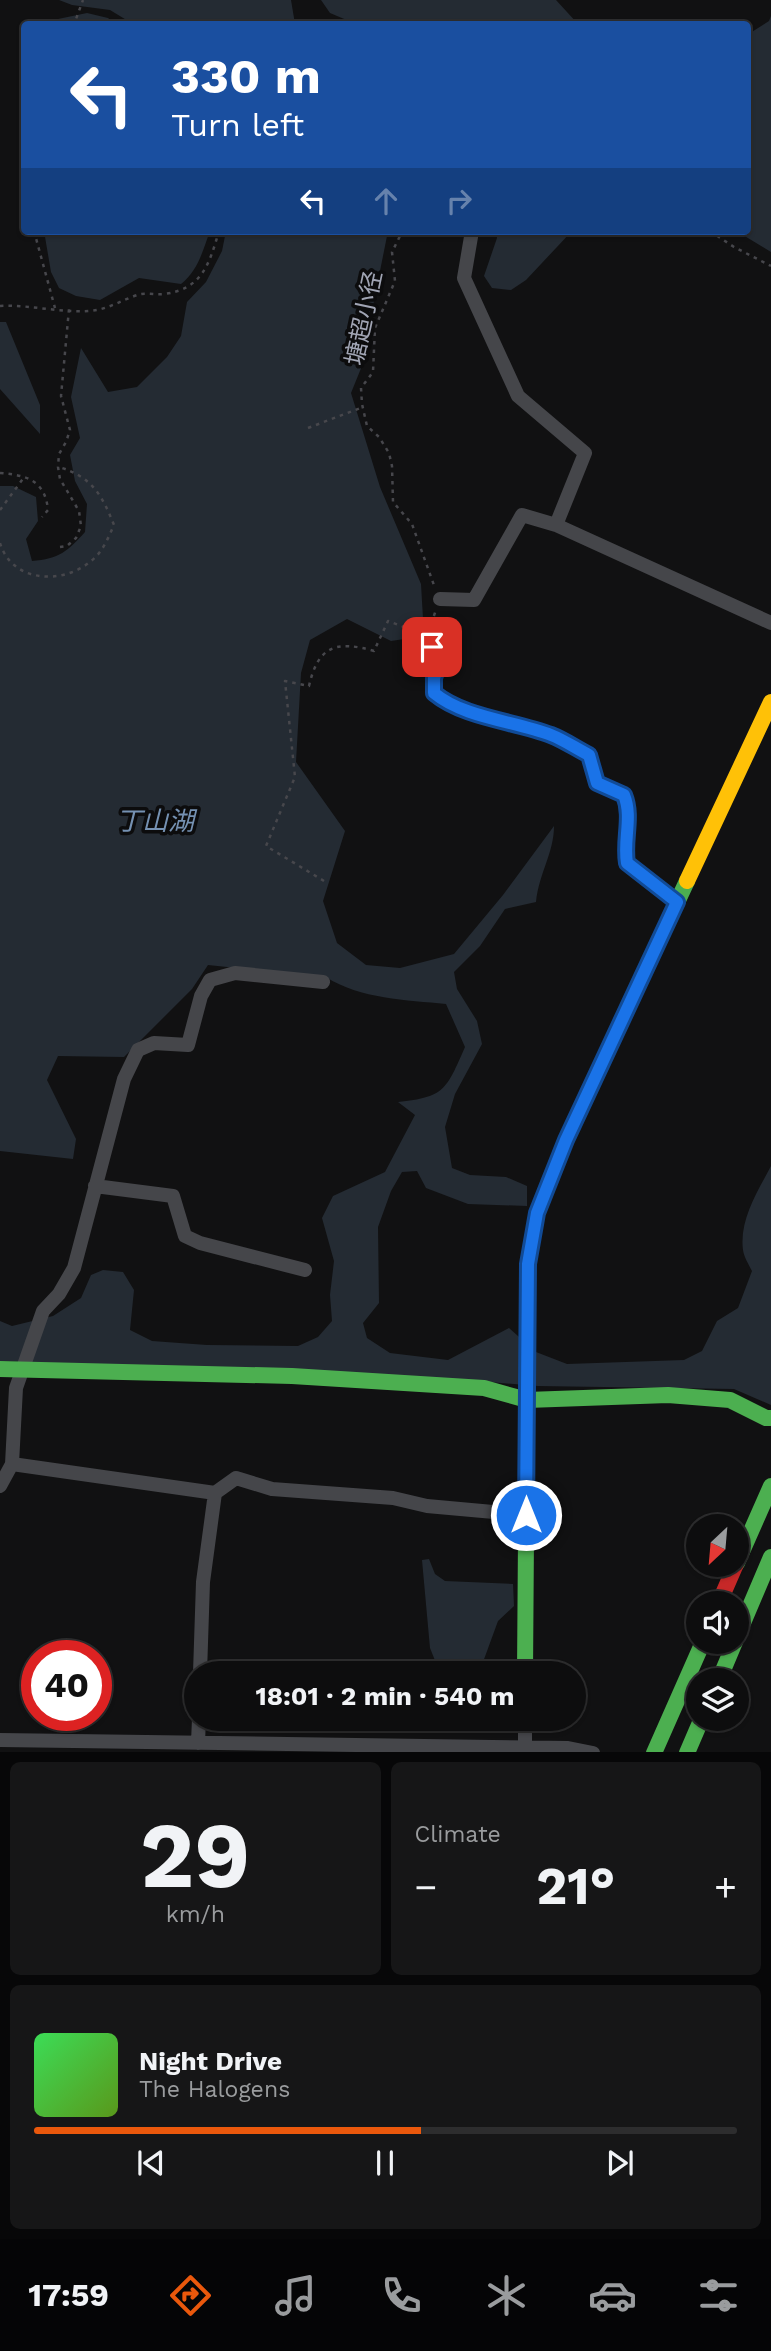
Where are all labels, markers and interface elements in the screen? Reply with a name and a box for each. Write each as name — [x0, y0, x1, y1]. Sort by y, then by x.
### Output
text: 330 m — [171, 47, 321, 105]
icon: left — [56, 49, 147, 140]
text: Turn left — [171, 106, 304, 144]
icon: left — [294, 182, 332, 220]
icon: ahead — [367, 182, 405, 220]
icon: right — [440, 182, 478, 220]
street label: 塘超小径 — [340, 268, 388, 368]
pin — [402, 617, 462, 677]
icon: arrive — [413, 628, 451, 666]
water label: 丁山湖 — [116, 806, 198, 836]
position arrow — [489, 1478, 563, 1552]
north arrow — [686, 1514, 749, 1577]
map controls — [686, 1514, 749, 1731]
button: sound — [686, 1591, 749, 1654]
speed limit sign: 40 — [21, 1640, 112, 1731]
button: layers — [686, 1668, 749, 1731]
text: 18:01 · 2 min · 540 m — [256, 1681, 515, 1711]
text: 29 — [140, 1802, 250, 1909]
text: Climate — [415, 1821, 501, 1848]
text: 21° — [536, 1856, 615, 1917]
text: − — [415, 1865, 437, 1909]
text: + — [714, 1865, 737, 1909]
text: km/h — [166, 1901, 225, 1928]
text: Night Drive — [139, 2046, 282, 2076]
text: The Halogens — [139, 2076, 290, 2103]
icon: previous — [132, 2144, 170, 2182]
icon: pause — [366, 2144, 404, 2182]
icon: next — [601, 2144, 639, 2182]
icon: directions — [166, 2271, 215, 2320]
icon: music — [271, 2271, 320, 2320]
icon: phone — [377, 2271, 426, 2320]
icon: climate — [482, 2271, 531, 2320]
icon: car — [588, 2271, 637, 2320]
icon: filters — [694, 2271, 743, 2320]
text: 17:59 — [28, 2276, 109, 2314]

